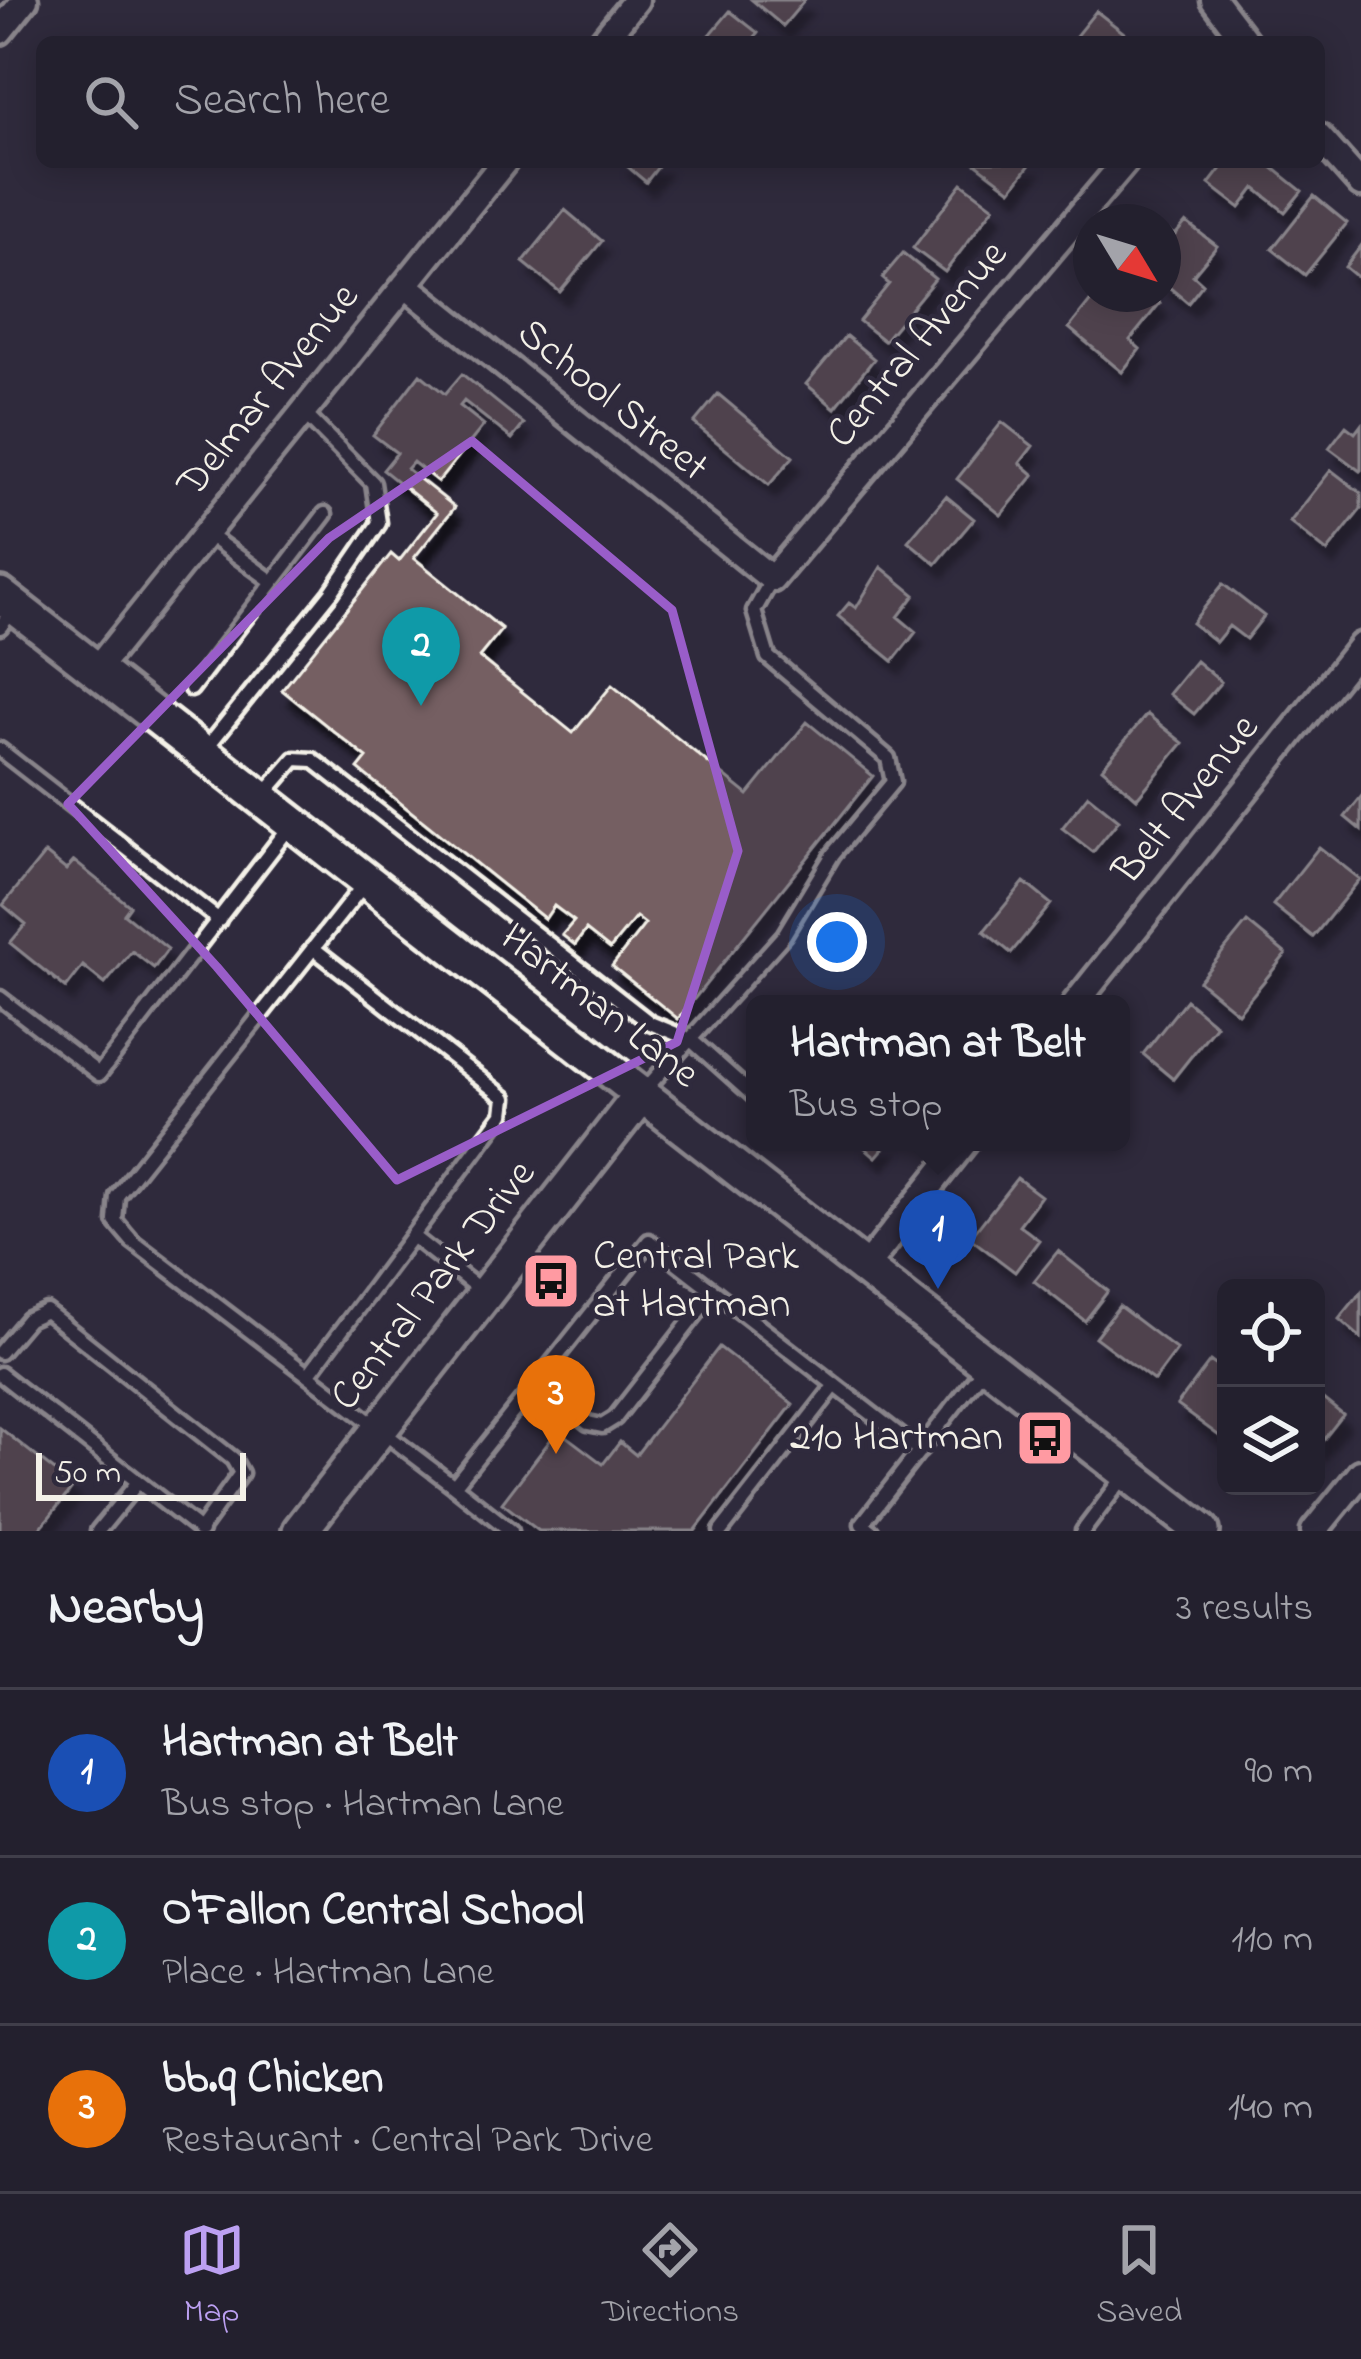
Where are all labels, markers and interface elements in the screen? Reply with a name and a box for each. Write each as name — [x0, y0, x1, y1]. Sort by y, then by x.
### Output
search box — [36, 36, 1325, 168]
icon: search — [78, 69, 144, 135]
text: Search here — [174, 69, 390, 135]
north arrow — [1073, 204, 1181, 312]
street label: Central Avenue — [813, 227, 1024, 462]
street label: Delmar Avenue — [163, 270, 375, 512]
street label: School Street — [503, 304, 721, 498]
pin: 2 — [382, 607, 460, 706]
street label: Belt Avenue — [1098, 701, 1275, 899]
street label: Hartman Lane — [486, 910, 712, 1105]
your location — [807, 912, 867, 972]
popup — [746, 995, 1130, 1151]
text: Hartman at Belt — [790, 1012, 1086, 1078]
text: Bus stop — [790, 1078, 943, 1135]
street label: Central Park Drive — [316, 1147, 552, 1425]
pin: 1 — [899, 1190, 977, 1289]
place label: Central Park at Hartman — [593, 1227, 799, 1336]
bus stop icon: Central Park at Hartman — [520, 1250, 582, 1312]
map controls — [1217, 1279, 1325, 1495]
button: locate — [1217, 1279, 1325, 1387]
pin: 3 — [517, 1355, 595, 1454]
button: layers — [1217, 1387, 1325, 1495]
bus stop icon: 210 Hartman — [1014, 1407, 1076, 1469]
place label: 210 Hartman — [790, 1408, 1003, 1469]
scale bar — [36, 1447, 246, 1500]
text: 50 m — [54, 1450, 121, 1498]
text: Nearby — [48, 1572, 204, 1647]
text: 3 results — [1176, 1581, 1313, 1638]
text: Hartman at Belt — [162, 1711, 458, 1777]
text: 1 — [81, 1744, 93, 1801]
text: 90 m — [1244, 1744, 1313, 1801]
text: Bus stop · Hartman Lane — [162, 1777, 564, 1834]
text: O'Fallon Central School — [162, 1879, 584, 1945]
text: 2 — [77, 1912, 97, 1969]
text: 110 m — [1231, 1912, 1313, 1969]
text: Place · Hartman Lane — [162, 1945, 494, 2002]
text: bb.q Chicken — [162, 2047, 384, 2113]
text: 3 — [79, 2080, 95, 2137]
text: 140 m — [1228, 2080, 1313, 2137]
text: Restaurant · Central Park Drive — [162, 2113, 653, 2170]
tab: Map — [179, 2217, 245, 2337]
tab: Directions — [602, 2217, 739, 2337]
tab: Saved — [1096, 2217, 1182, 2337]

